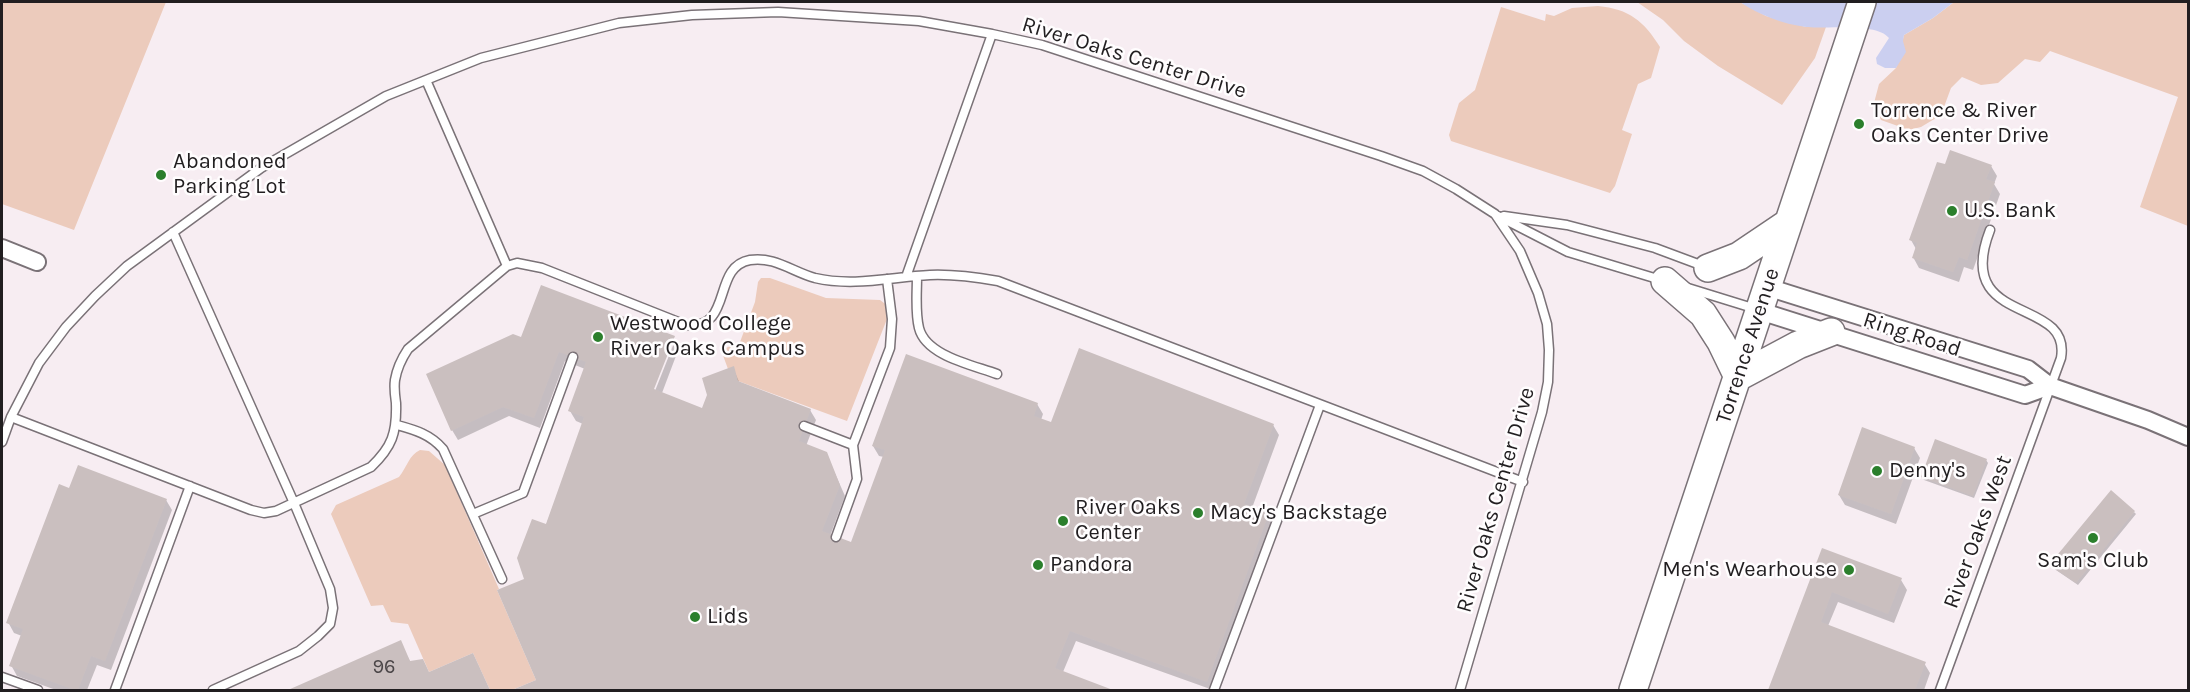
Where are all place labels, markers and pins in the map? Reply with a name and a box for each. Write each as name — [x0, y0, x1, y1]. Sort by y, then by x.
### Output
place label: Torrence & River Oaks Center Drive — [1871, 98, 2049, 150]
marker: Torrence & River Oaks Center Drive — [1852, 117, 1866, 131]
place label: Abandoned Parking Lot — [173, 149, 287, 200]
marker: Abandoned Parking Lot — [154, 168, 168, 182]
place label: U.S. Bank — [1964, 198, 2056, 224]
marker: U.S. Bank — [1945, 204, 1959, 218]
place label: Westwood College River Oaks Campus — [610, 311, 805, 362]
marker: Westwood College River Oaks Campus — [591, 330, 605, 344]
place label: Denny's — [1889, 458, 1966, 484]
marker: Denny's — [1870, 464, 1884, 478]
place label: River Oaks Center — [1075, 495, 1181, 546]
place label: Macy's Backstage — [1210, 500, 1387, 526]
marker: Macy's Backstage — [1191, 506, 1205, 520]
marker: River Oaks Center — [1056, 514, 1070, 528]
marker: Sam's Club — [2086, 531, 2100, 545]
place label: Sam's Club — [2037, 548, 2149, 574]
place label: Pandora — [1050, 552, 1133, 578]
place label: Men's Wearhouse — [1662, 557, 1837, 583]
marker: Pandora — [1031, 558, 1045, 572]
marker: Men's Wearhouse — [1842, 563, 1856, 577]
place label: Lids — [707, 604, 748, 630]
marker: Lids — [688, 610, 702, 624]

